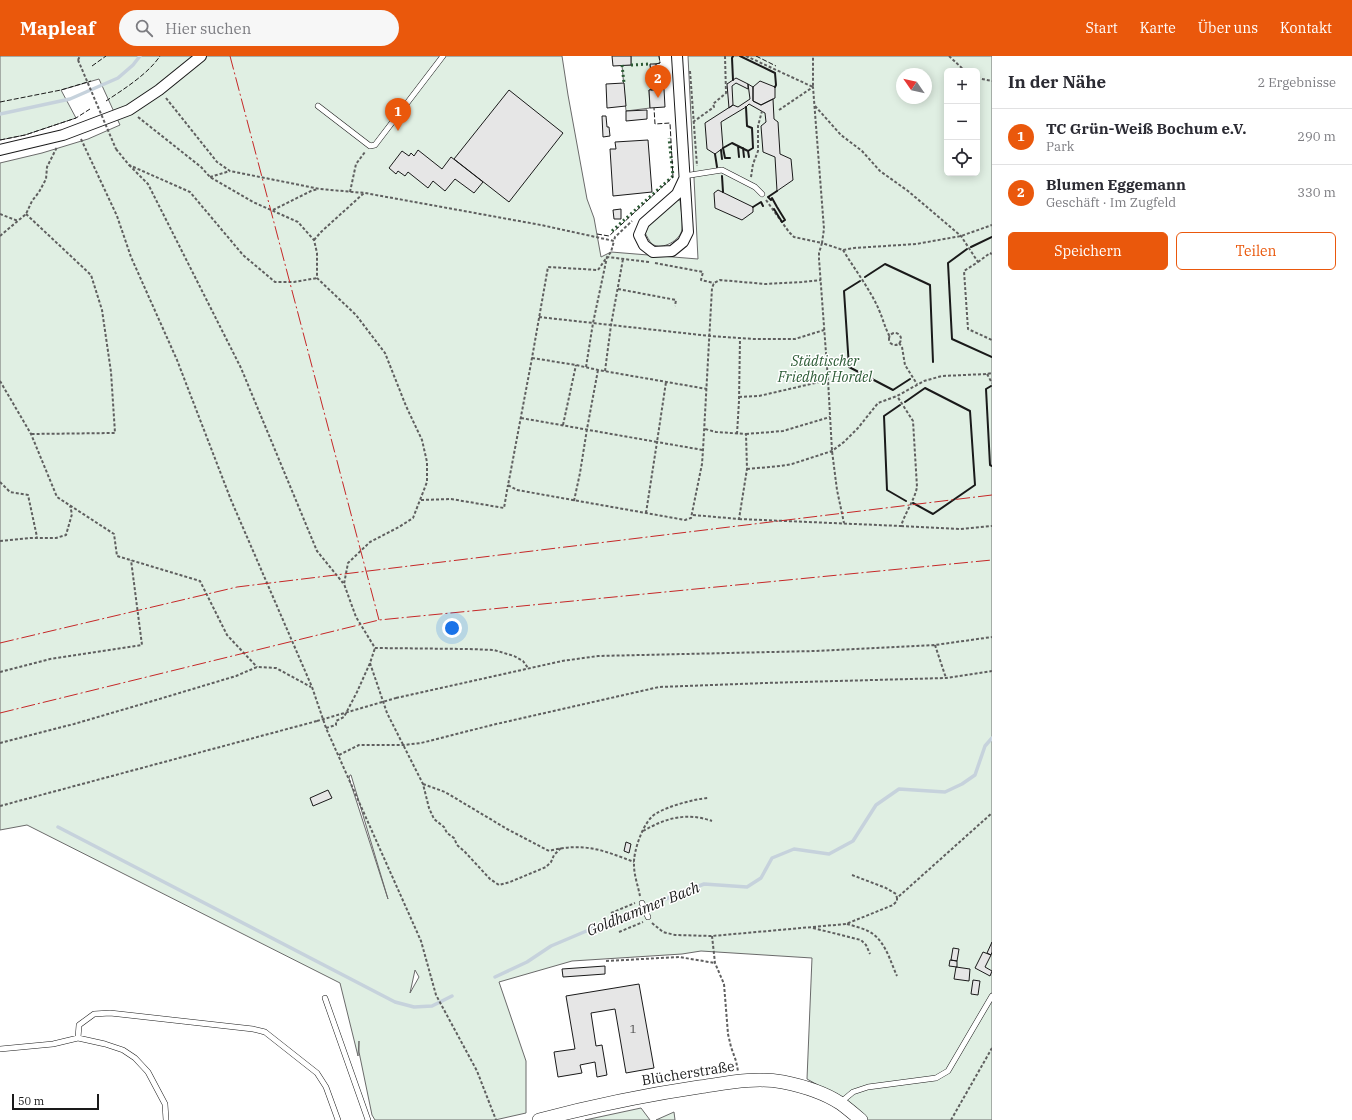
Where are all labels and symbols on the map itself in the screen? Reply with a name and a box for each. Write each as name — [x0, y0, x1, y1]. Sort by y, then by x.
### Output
pin: 2 — [645, 65, 671, 98]
north arrow — [896, 68, 932, 104]
pin: 1 — [385, 98, 411, 131]
park label: Städtischer Friedhof Hordel — [777, 352, 873, 386]
your location — [442, 618, 462, 638]
water label: Goldhammer Bach — [584, 877, 703, 940]
house number: 1 — [629, 1021, 637, 1036]
street label: Blücherstraße — [640, 1057, 736, 1089]
scale bar — [12, 1092, 99, 1111]

